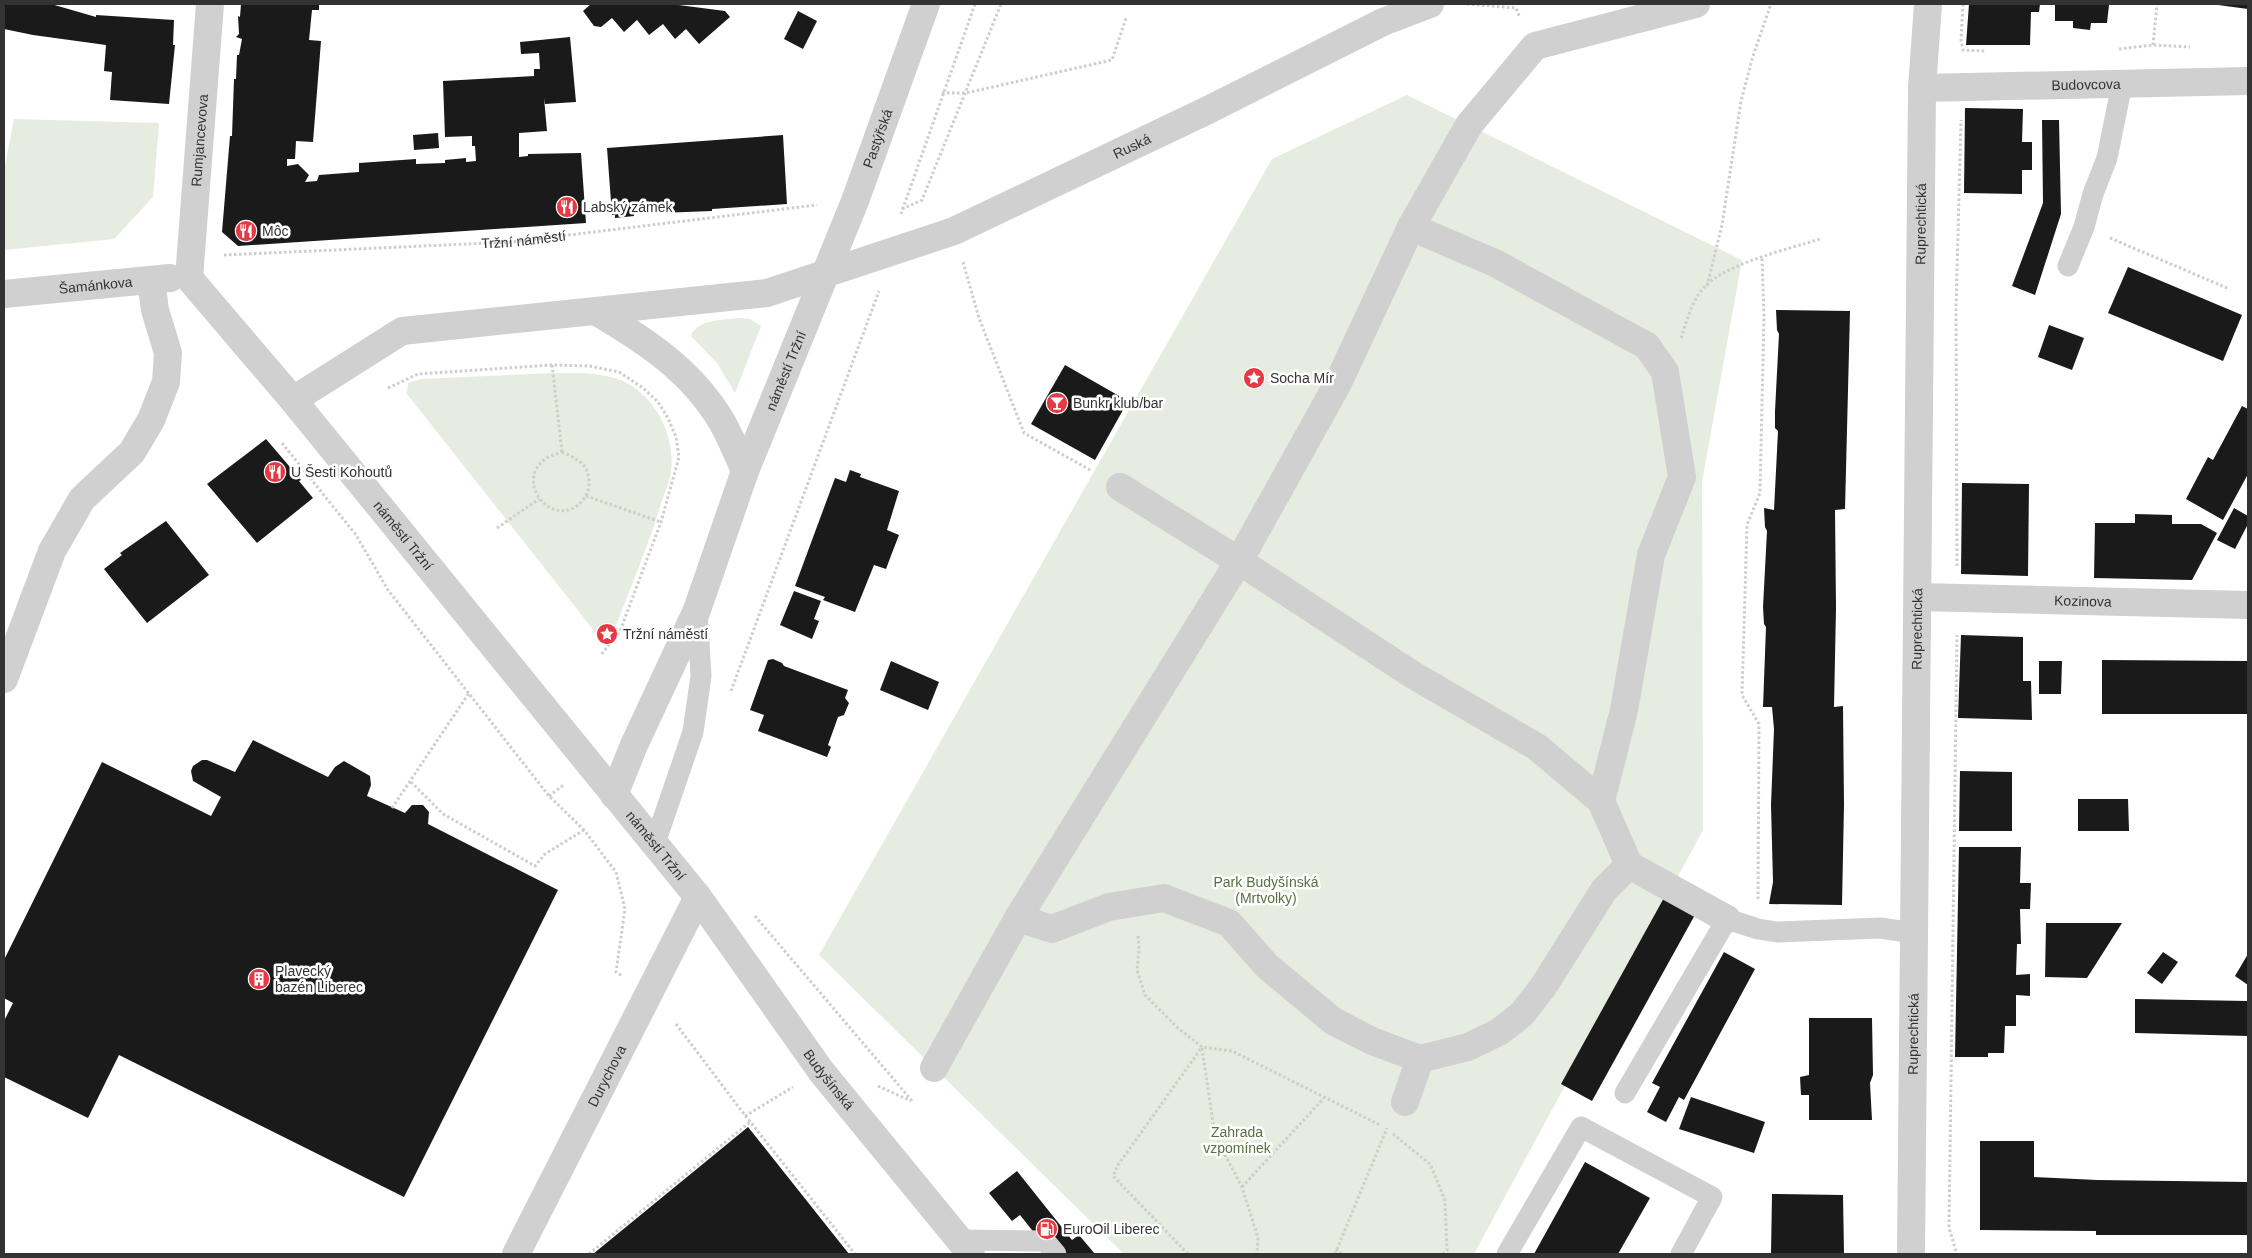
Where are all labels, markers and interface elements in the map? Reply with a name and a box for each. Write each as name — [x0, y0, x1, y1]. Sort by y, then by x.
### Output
street label: Budovcova — [2051, 76, 2121, 93]
street label: Rumjancevova — [188, 93, 211, 187]
street label: Pastýřská — [860, 107, 896, 170]
street label: Ruská — [1111, 130, 1153, 162]
street label: Ruprechtická — [1912, 183, 1929, 265]
restaurant icon: Labský zámek — [555, 195, 579, 219]
place label: Labský zámek — [583, 199, 673, 215]
restaurant icon: Môc — [234, 219, 258, 243]
place label: Môc — [262, 223, 288, 239]
street label: Tržní náměstí — [481, 227, 567, 251]
street label: Šamánkova — [58, 274, 133, 297]
street label: náměstí Tržní — [762, 328, 809, 413]
place icon: Socha Mír — [1242, 366, 1266, 390]
place label: Socha Mír — [1270, 370, 1334, 386]
bar icon: Bunkr klub/bar — [1045, 391, 1069, 415]
place label: Bunkr klub/bar — [1073, 395, 1164, 411]
restaurant icon: U Šesti Kohoutů — [263, 460, 287, 484]
place label: U Šesti Kohoutů — [291, 464, 392, 480]
street label: náměstí Tržní — [370, 497, 436, 573]
street label: Ruprechtická — [1909, 588, 1925, 670]
street label: Kozinova — [2054, 592, 2112, 610]
place icon: Tržní náměstí — [595, 622, 619, 646]
place label: Tržní náměstí — [623, 626, 708, 642]
street label: náměstí Tržní — [623, 808, 689, 884]
park label: Park Budyšínská (Mrtvolky) — [1213, 874, 1319, 906]
place label: Plavecký bazén Liberec — [275, 963, 363, 995]
building icon: Plavecký bazén Liberec — [247, 967, 271, 991]
street label: Ruprechtická — [1905, 993, 1921, 1075]
street label: Durychova — [584, 1042, 629, 1109]
street label: Budyšínská — [800, 1046, 858, 1113]
park label: Zahrada vzpomínek — [1203, 1124, 1272, 1156]
fuel station icon: EuroOil Liberec — [1035, 1217, 1059, 1241]
place label: EuroOil Liberec — [1063, 1221, 1160, 1237]

